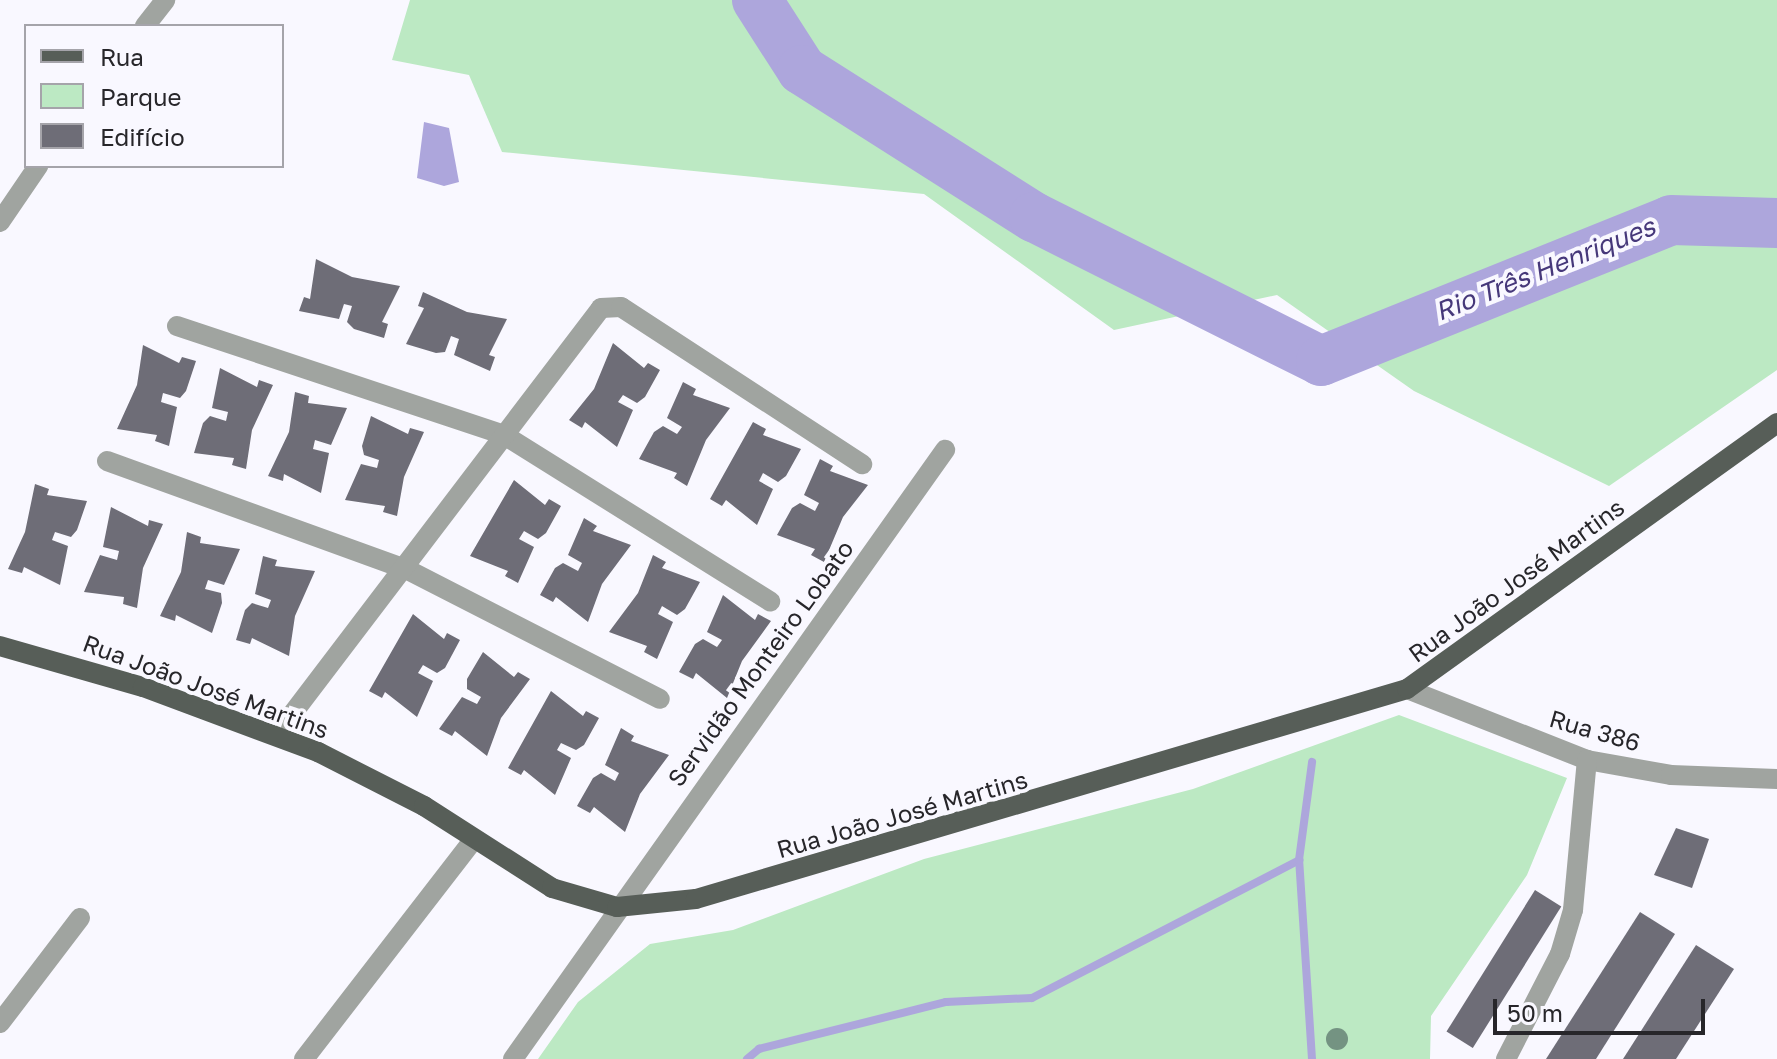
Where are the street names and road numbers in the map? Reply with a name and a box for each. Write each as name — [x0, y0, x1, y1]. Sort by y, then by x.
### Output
street label: Rua João José Martins — [1403, 492, 1629, 668]
street label: Servidão Monteiro Lobato — [661, 534, 859, 792]
street label: Rua João José Martins — [79, 628, 333, 744]
street label: Rua 386 — [1546, 703, 1644, 757]
street label: Rua João José Martins — [773, 764, 1031, 864]

